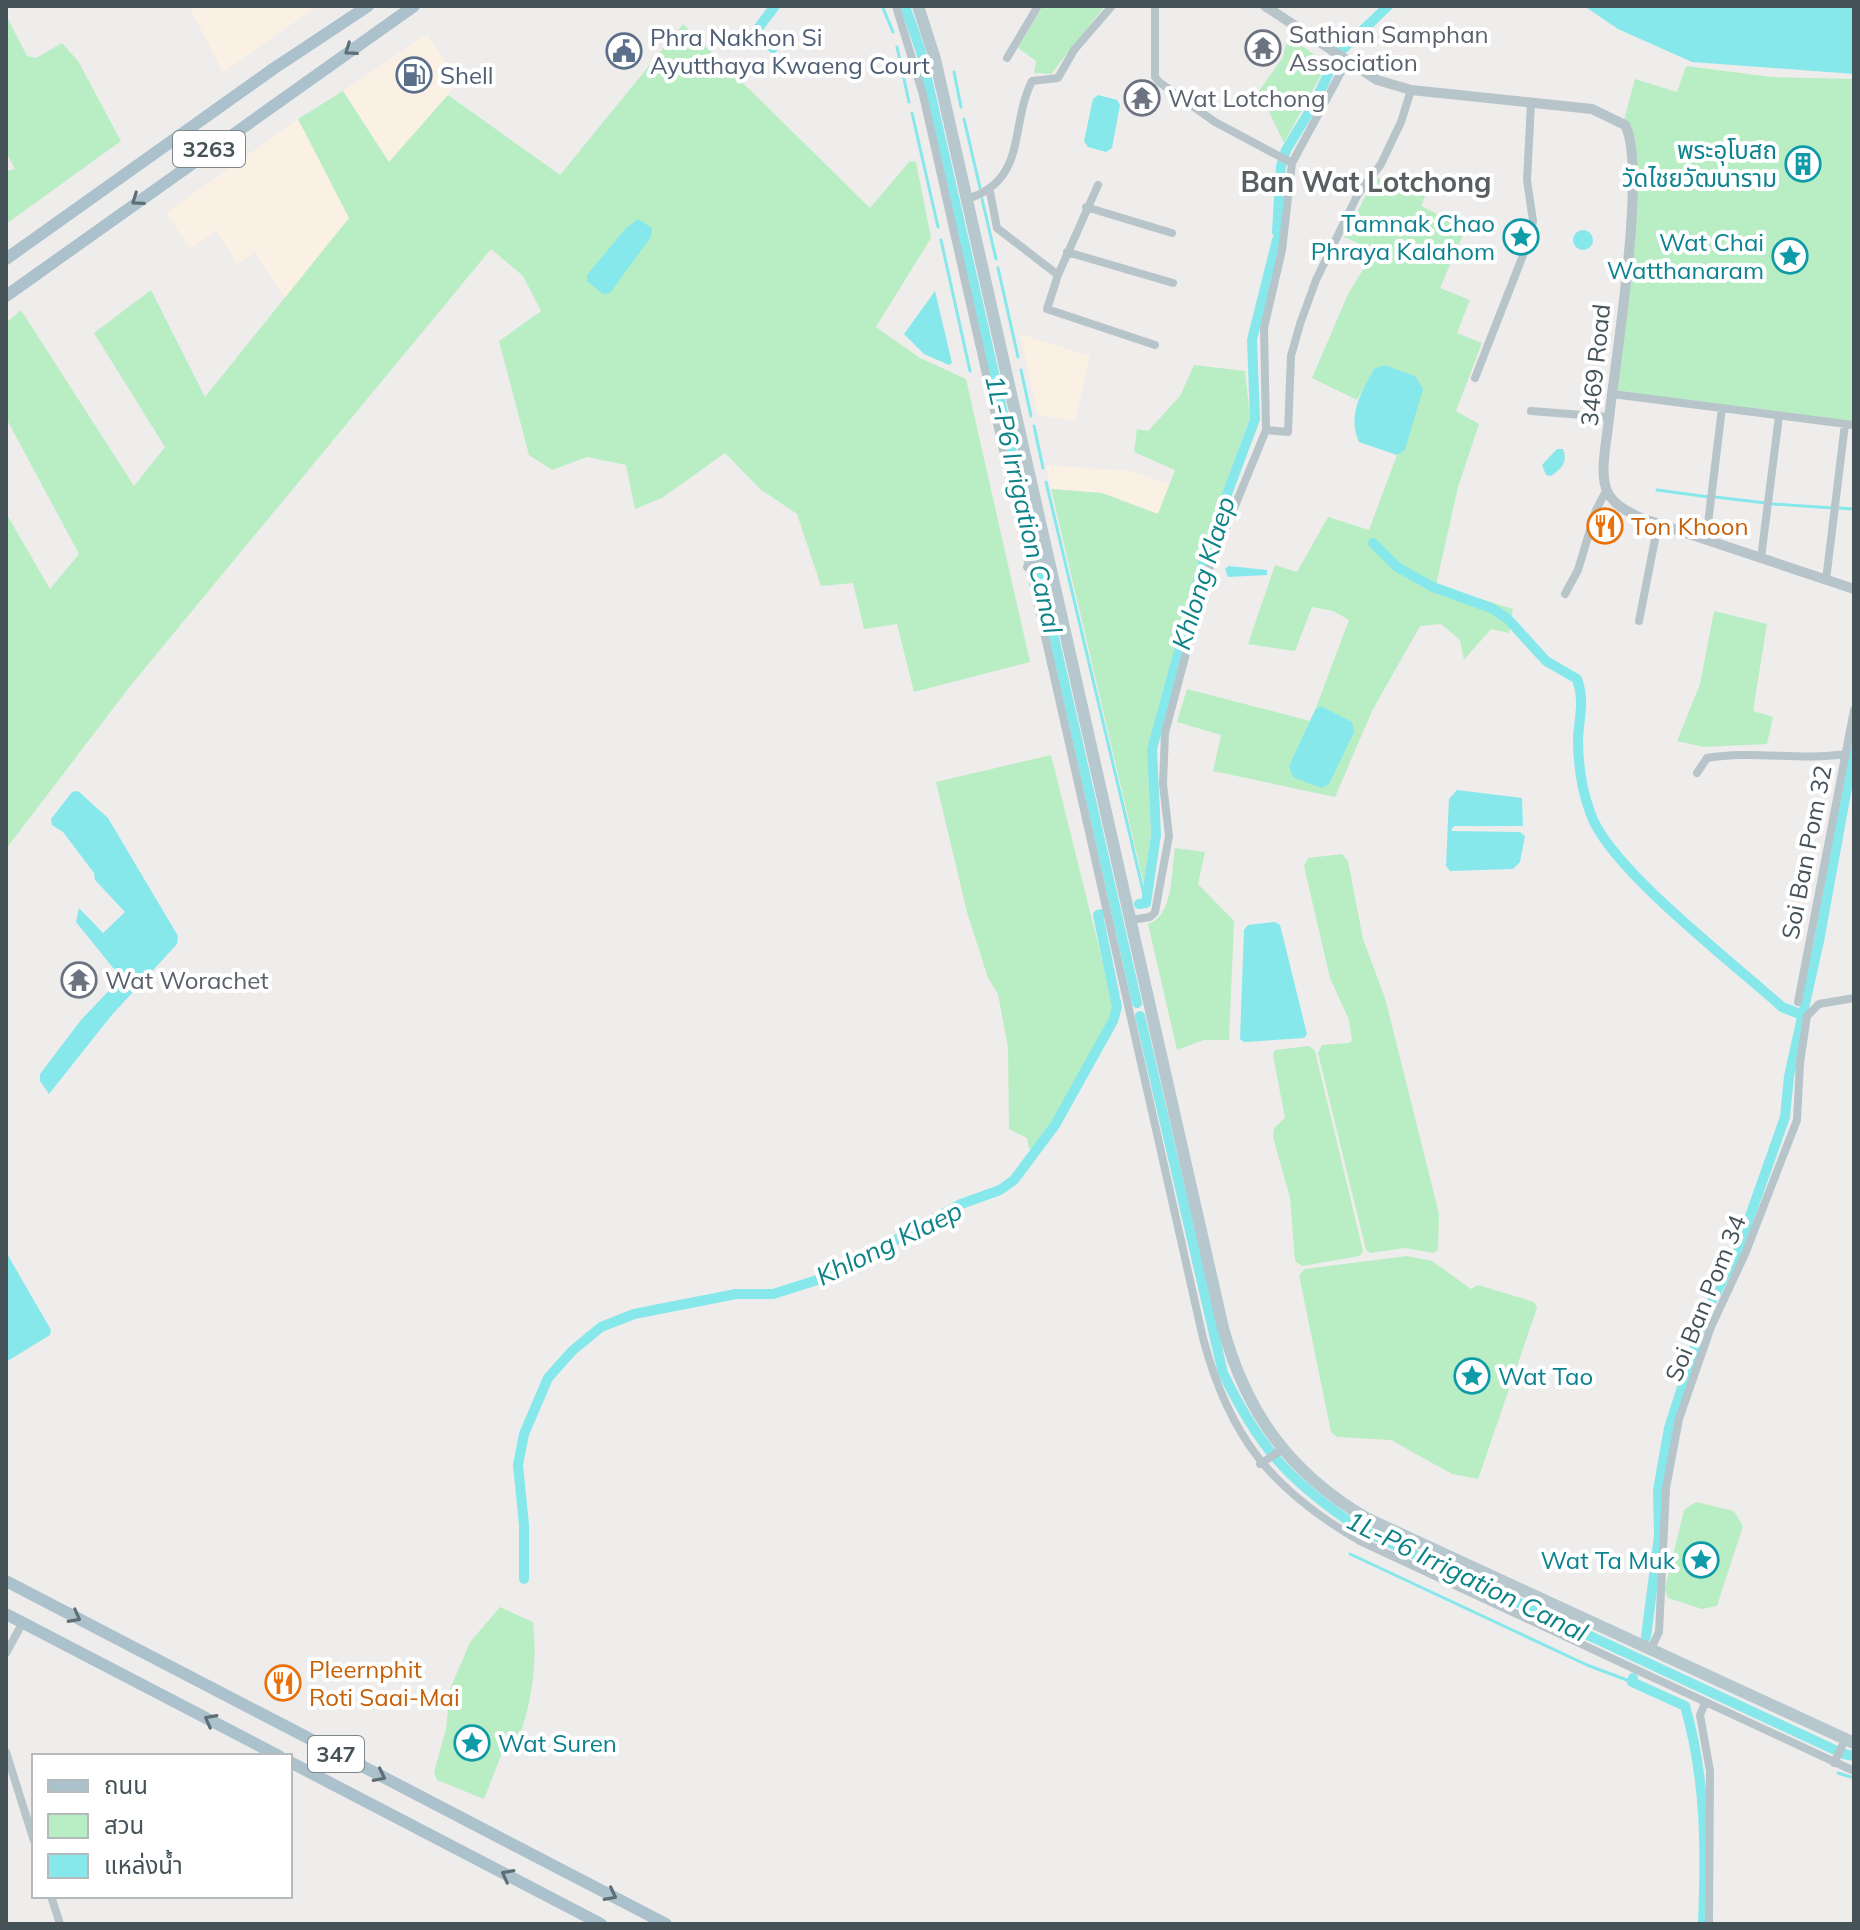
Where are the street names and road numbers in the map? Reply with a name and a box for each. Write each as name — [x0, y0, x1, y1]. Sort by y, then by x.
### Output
road number: 3263 — [173, 131, 245, 167]
street label: 3469 Road — [1574, 302, 1616, 428]
street label: Soi Ban Pom 32 — [1774, 762, 1838, 942]
street label: Soi Ban Pom 34 — [1658, 1211, 1752, 1385]
road number: 347 — [308, 1736, 364, 1772]

